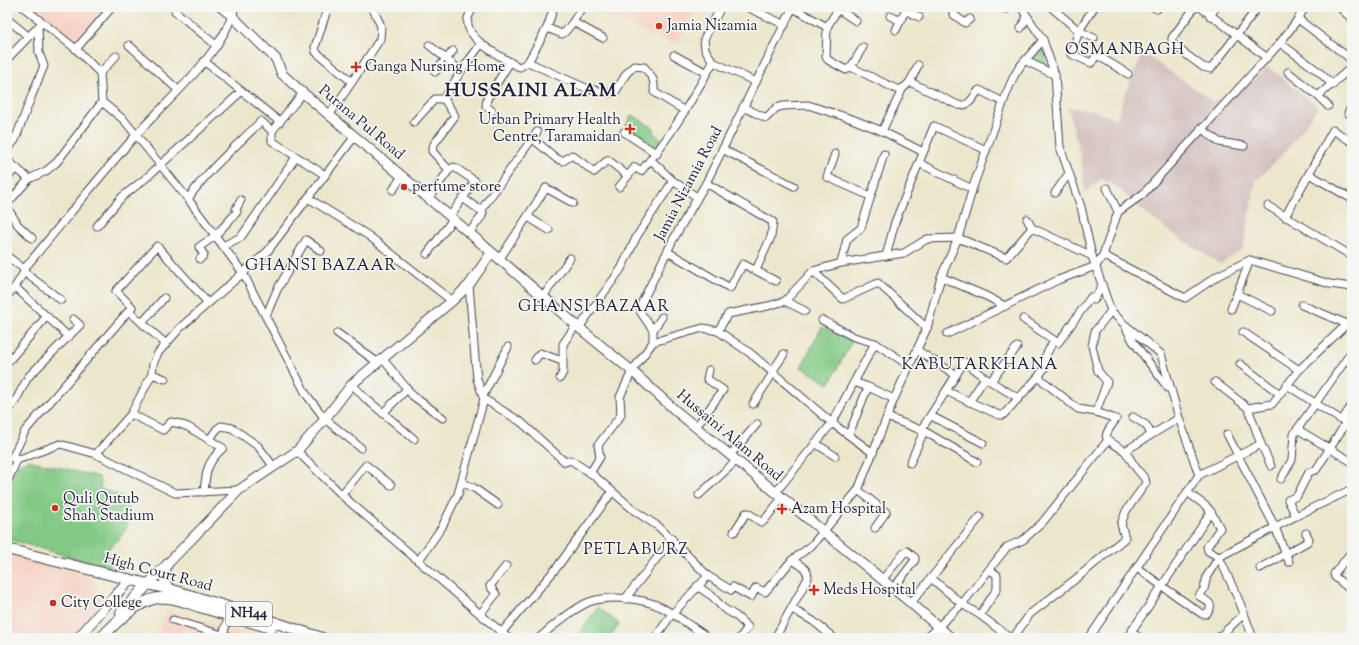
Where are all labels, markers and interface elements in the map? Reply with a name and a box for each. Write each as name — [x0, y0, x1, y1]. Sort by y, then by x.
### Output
place label: Jamia Nizamia — [666, 16, 757, 37]
marker: Jamia Nizamia — [654, 21, 664, 31]
district label: OSMANBAGH — [1065, 39, 1185, 62]
place label: Ganga Nursing Home — [365, 57, 505, 78]
marker: Ganga Nursing Home — [350, 61, 362, 73]
district label: HUSSAINI ALAM — [445, 78, 617, 105]
street label: Purana Pul Road — [313, 81, 409, 166]
place label: Urban Primary Health Centre, Taramaidan — [479, 110, 621, 148]
street label: Jamia Nizamia Road — [649, 122, 728, 246]
marker: Urban Primary Health Centre, Taramaidan — [624, 123, 636, 135]
place label: perfume store — [412, 177, 501, 198]
marker: perfume store — [399, 182, 409, 192]
district label: GHANSI BAZAAR — [245, 255, 397, 278]
district label: GHANSI BAZAAR — [518, 296, 670, 319]
district label: KABUTARKHANA — [902, 354, 1058, 377]
street label: Hussaini Alam Road — [672, 385, 787, 487]
place label: Quli Qutub Shah Stadium — [63, 489, 155, 527]
place label: Azam Hospital — [791, 499, 886, 520]
marker: Quli Qutub Shah Stadium — [50, 503, 60, 513]
marker: Azam Hospital — [776, 503, 788, 515]
district label: PETLABURZ — [583, 539, 689, 562]
street label: High Court Road — [101, 548, 215, 598]
place label: Meds Hospital — [823, 580, 916, 601]
marker: Meds Hospital — [808, 584, 820, 596]
place label: City College — [61, 593, 142, 614]
marker: City College — [48, 598, 58, 608]
road number: NH44 — [226, 602, 272, 626]

